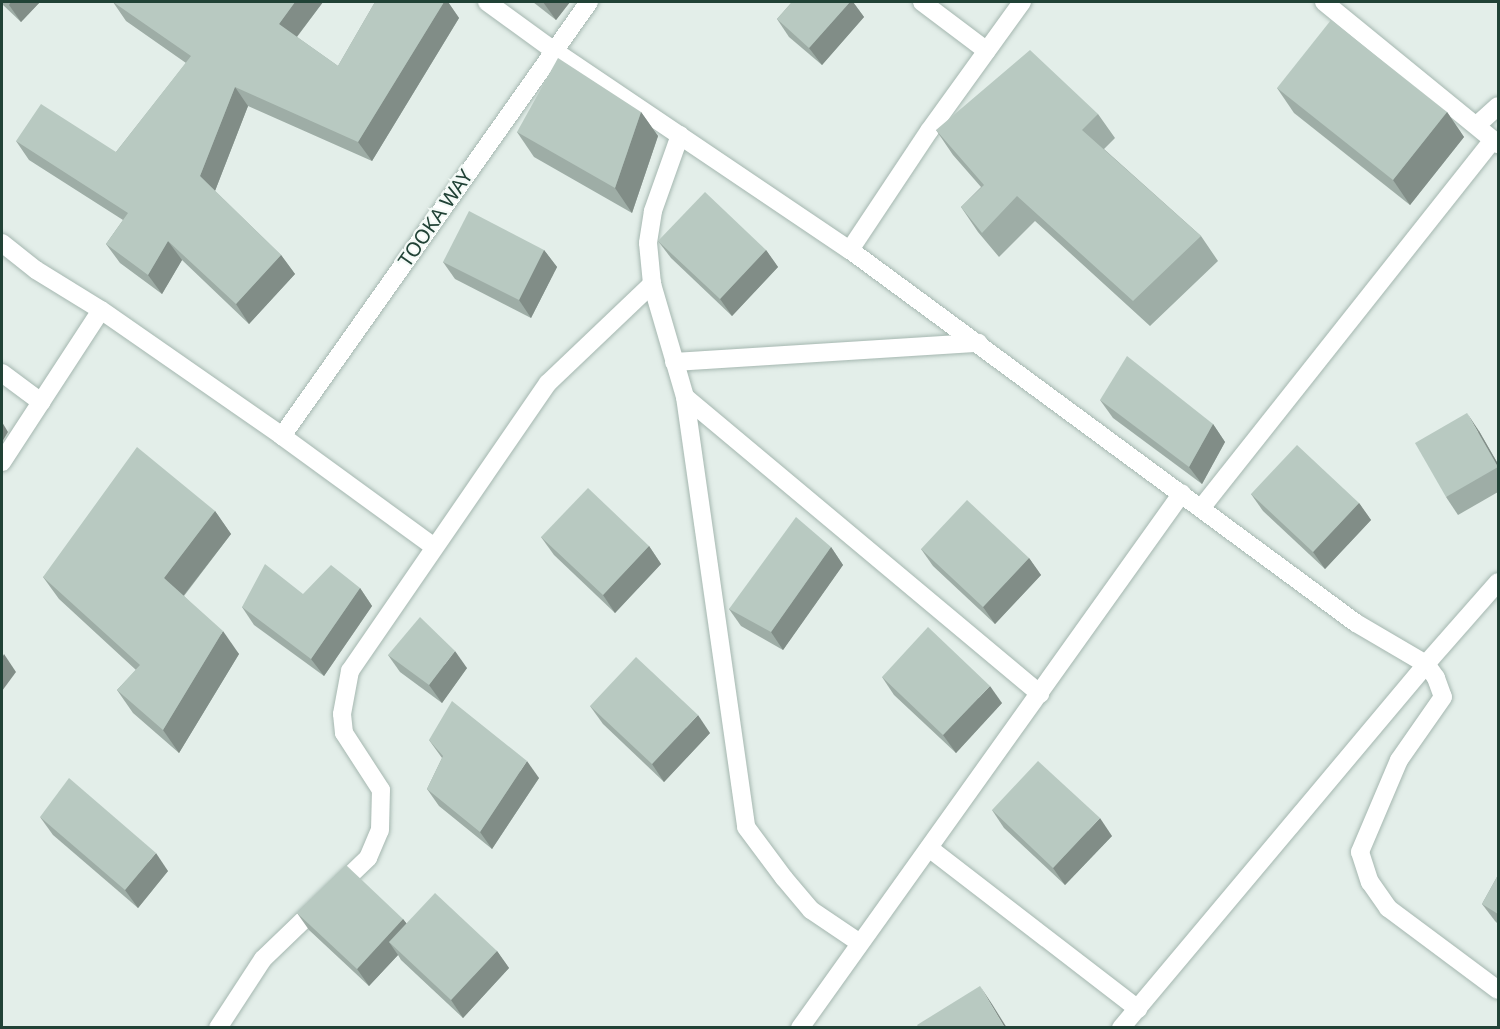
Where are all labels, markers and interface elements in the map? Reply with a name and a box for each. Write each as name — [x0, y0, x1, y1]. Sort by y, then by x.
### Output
street label: TOOKA WAY — [393, 165, 477, 271]

